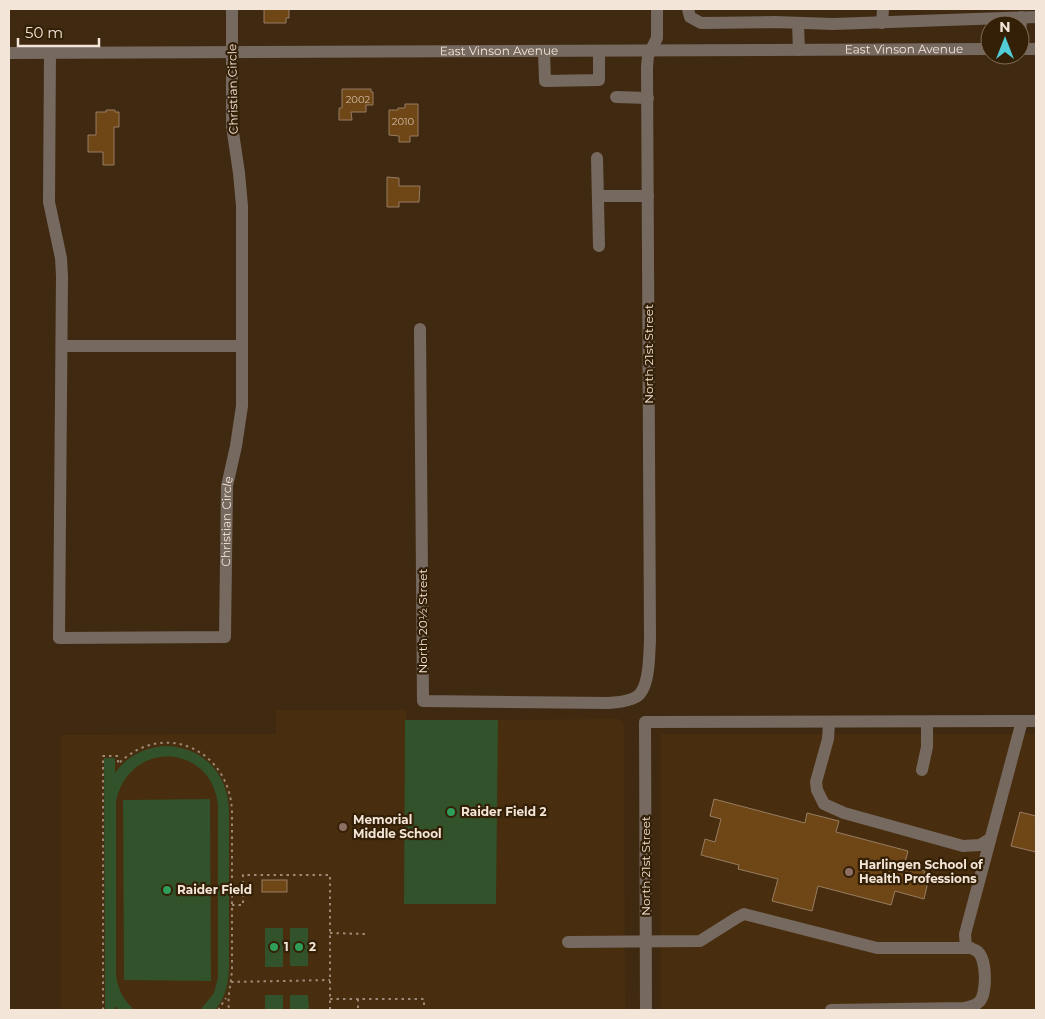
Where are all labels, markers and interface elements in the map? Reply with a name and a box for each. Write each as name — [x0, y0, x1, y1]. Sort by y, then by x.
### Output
scale bar — [18, 15, 99, 47]
north arrow — [980, 15, 1030, 65]
text: N — [999, 18, 1011, 36]
text: 50 m — [25, 23, 63, 42]
street label: East Vinson Avenue — [845, 41, 963, 57]
street label: East Vinson Avenue — [440, 43, 558, 58]
street label: Christian Circle — [224, 44, 241, 134]
house number: 2002 — [346, 93, 371, 106]
house number: 2010 — [392, 115, 415, 128]
street label: North 21st Street — [641, 304, 656, 404]
street label: Christian Circle — [218, 475, 236, 567]
street label: North 20½ Street — [415, 568, 430, 673]
place label: Raider Field 2 — [461, 804, 546, 819]
marker: Raider Field 2 — [445, 806, 457, 818]
place label: Memorial Middle School — [353, 812, 442, 841]
street label: North 21st Street — [638, 816, 653, 916]
marker: Memorial Middle School — [337, 821, 349, 833]
place label: Harlingen School of Health Professions — [859, 857, 984, 886]
marker: Harlingen School of Health Professions — [843, 866, 855, 878]
place label: Raider Field — [177, 882, 252, 897]
marker: Raider Field — [161, 884, 173, 896]
place label: 1 — [284, 939, 289, 954]
place label: 2 — [309, 939, 316, 954]
marker: 1 — [268, 941, 280, 953]
marker: 2 — [293, 941, 305, 953]

